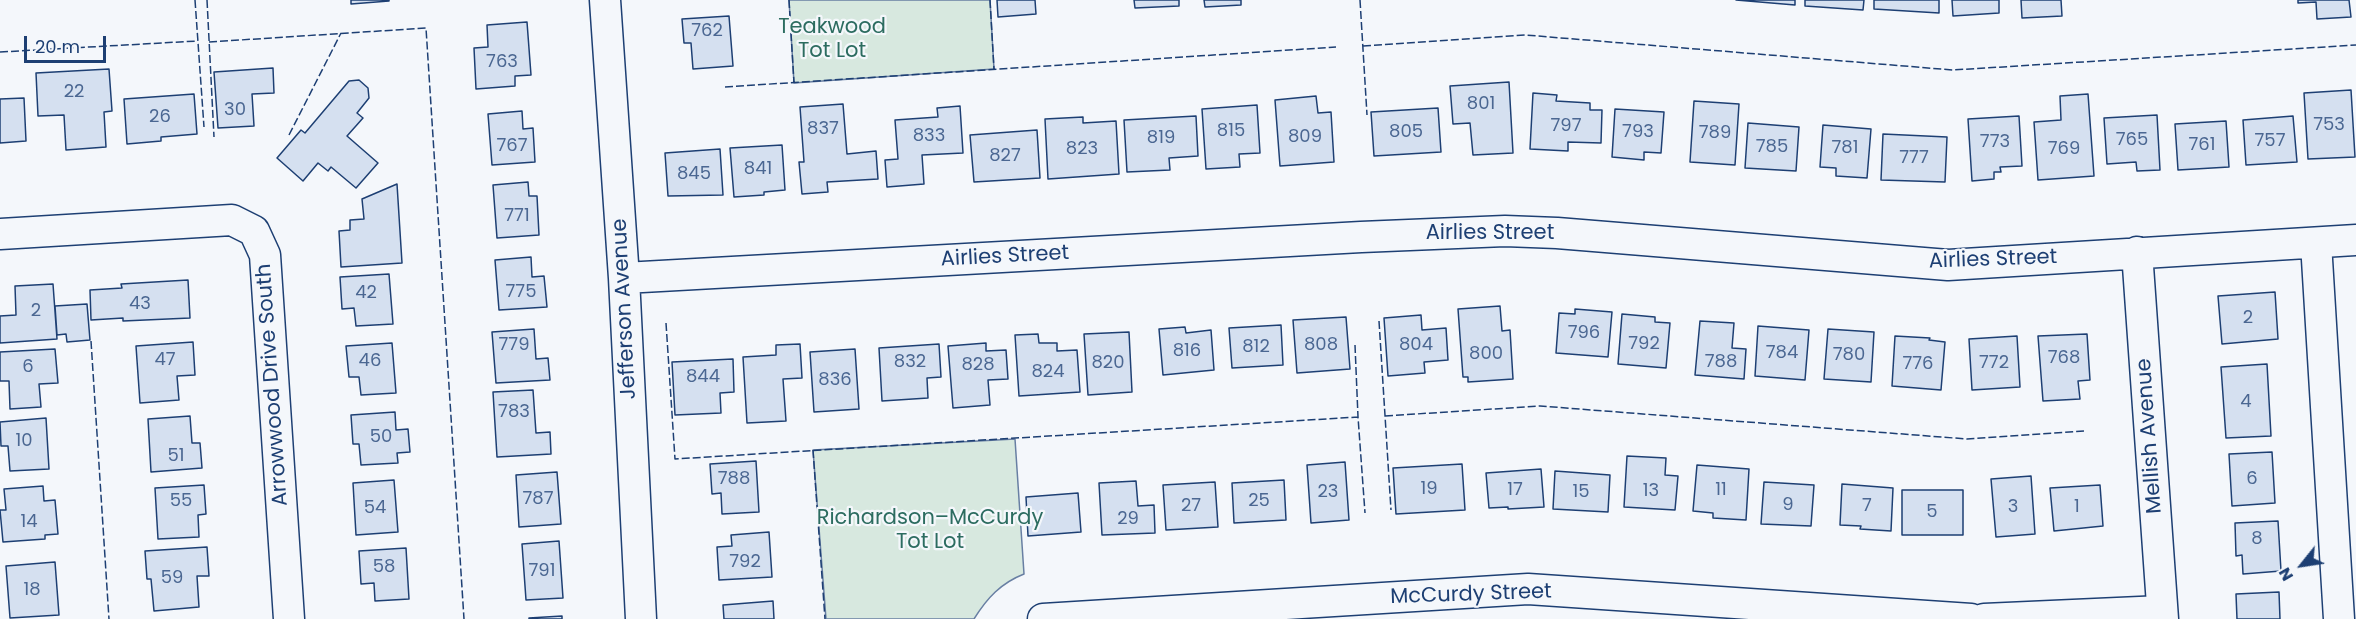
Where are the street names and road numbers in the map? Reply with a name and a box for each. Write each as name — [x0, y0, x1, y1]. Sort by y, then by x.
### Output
street label: Jefferson Avenue — [608, 218, 642, 400]
street label: Airlies Street — [1426, 221, 1554, 247]
street label: Airlies Street — [940, 241, 1070, 273]
street label: Airlies Street — [1928, 245, 2058, 275]
street label: Arrowwood Drive South — [252, 263, 294, 507]
street label: Mellish Avenue — [2132, 358, 2168, 514]
street label: McCurdy Street — [1390, 580, 1552, 610]

